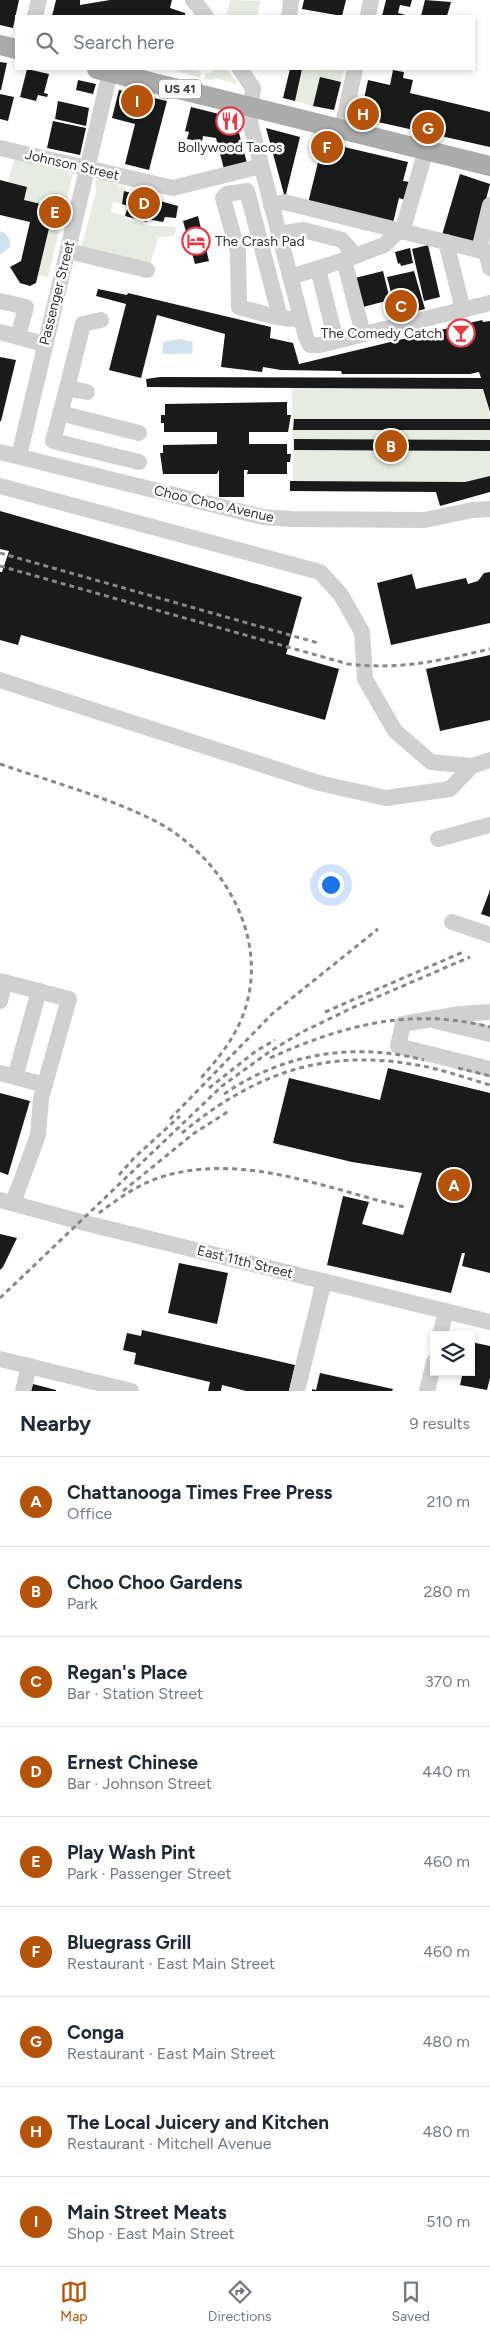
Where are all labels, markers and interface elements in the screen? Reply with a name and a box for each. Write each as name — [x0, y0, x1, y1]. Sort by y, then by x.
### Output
search box — [15, 15, 475, 70]
icon: search — [33, 29, 61, 57]
text: Search here — [73, 31, 175, 54]
road number: US 41 — [159, 80, 201, 98]
pin: I — [121, 82, 153, 120]
pin: H — [347, 95, 379, 133]
restaurant icon: Bollywood Tacos — [215, 106, 245, 136]
pin: G — [412, 109, 444, 147]
pin: F — [311, 128, 343, 166]
place label: Bollywood Tacos — [177, 139, 283, 156]
street label: Johnson Street — [23, 146, 121, 184]
pin: D — [128, 184, 160, 222]
pin: E — [39, 193, 71, 231]
hotel icon: The Crash Pad — [181, 226, 211, 256]
place label: The Crash Pad — [215, 233, 305, 250]
street label: Passenger Street — [36, 239, 78, 347]
pin: C — [385, 287, 417, 325]
bar icon: The Comedy Catch — [446, 318, 476, 348]
place label: The Comedy Catch — [321, 325, 442, 342]
pin: B — [375, 427, 407, 465]
street label: Choo Choo Avenue — [152, 482, 276, 526]
your location — [318, 872, 344, 898]
pin: A — [438, 1166, 470, 1204]
street label: East 11th Street — [195, 1242, 295, 1282]
map controls — [430, 1331, 475, 1376]
button: layers — [430, 1331, 475, 1376]
text: Nearby — [20, 1411, 91, 1436]
text: 9 results — [409, 1414, 470, 1433]
text: Chattanooga Times Free Press — [67, 1481, 332, 1504]
text: A — [30, 1492, 42, 1511]
text: 210 m — [427, 1492, 470, 1511]
text: Office — [67, 1504, 112, 1523]
text: Choo Choo Gardens — [67, 1571, 242, 1594]
text: B — [31, 1582, 41, 1601]
text: 280 m — [423, 1582, 470, 1601]
text: Park — [67, 1594, 97, 1613]
text: Regan's Place — [67, 1661, 187, 1684]
text: C — [30, 1672, 42, 1691]
text: 370 m — [425, 1672, 470, 1691]
text: Bar · Station Street — [67, 1684, 203, 1703]
text: Ernest Chinese — [67, 1751, 198, 1774]
text: D — [30, 1762, 42, 1781]
text: 440 m — [422, 1762, 470, 1781]
text: Bar · Johnson Street — [67, 1774, 212, 1793]
text: Play Wash Pint — [67, 1841, 196, 1864]
text: E — [31, 1852, 41, 1871]
text: 460 m — [423, 1852, 470, 1871]
text: Park · Passenger Street — [67, 1864, 232, 1883]
text: Bluegrass Grill — [67, 1931, 191, 1954]
text: F — [32, 1942, 40, 1961]
text: 460 m — [423, 1942, 470, 1961]
text: Restaurant · East Main Street — [67, 1954, 275, 1973]
text: Conga — [67, 2021, 124, 2044]
text: G — [30, 2032, 42, 2051]
text: 480 m — [422, 2032, 470, 2051]
text: Restaurant · East Main Street — [67, 2044, 275, 2063]
text: The Local Juicery and Kitchen — [67, 2111, 329, 2134]
text: H — [30, 2122, 42, 2141]
text: 480 m — [422, 2122, 470, 2141]
text: Restaurant · Mitchell Avenue — [67, 2134, 272, 2153]
text: Main Street Meats — [67, 2201, 227, 2224]
text: I — [34, 2212, 38, 2231]
text: 510 m — [426, 2212, 470, 2231]
text: Shop · East Main Street — [67, 2224, 235, 2243]
tab: Map — [60, 2278, 88, 2325]
tab: Directions — [208, 2278, 272, 2325]
tab: Saved — [391, 2278, 430, 2325]

